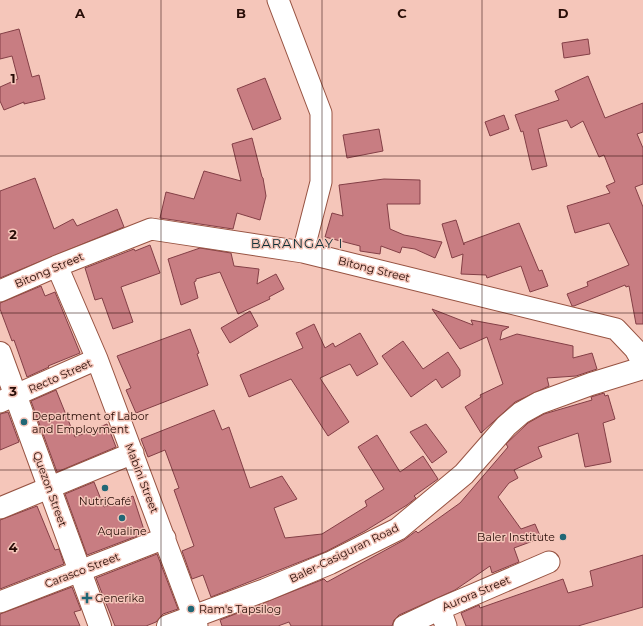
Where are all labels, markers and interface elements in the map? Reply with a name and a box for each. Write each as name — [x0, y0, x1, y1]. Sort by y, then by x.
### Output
text: A — [74, 5, 86, 21]
text: B — [236, 5, 246, 21]
text: C — [397, 5, 407, 21]
text: D — [558, 5, 569, 21]
text: 1 — [10, 70, 16, 86]
text: 2 — [9, 226, 17, 242]
district label: BARANGAY I — [251, 235, 343, 251]
street label: Bitong Street — [12, 249, 86, 291]
street label: Bitong Street — [337, 253, 412, 285]
street label: Recto Street — [26, 356, 94, 396]
text: 3 — [8, 383, 17, 399]
place label: Department of Labor and Employment — [32, 409, 149, 436]
marker: Department of Labor and Employment — [19, 417, 29, 427]
street label: Mabini Street — [122, 441, 162, 516]
street label: Quezon Street — [30, 449, 70, 529]
marker: NutriCafé — [100, 483, 110, 493]
place label: NutriCafé — [79, 494, 132, 508]
marker: Aqualine — [117, 513, 127, 523]
street label: Baler-Casiguran Road — [287, 520, 401, 586]
place label: Aqualine — [97, 524, 147, 538]
place label: Baler Institute — [477, 530, 555, 544]
marker: Baler Institute — [558, 532, 568, 542]
text: 4 — [9, 539, 18, 555]
street label: Carasco Street — [43, 549, 122, 591]
street label: Aurora Street — [440, 572, 513, 614]
place label: Generika — [95, 591, 144, 605]
marker: Generika — [82, 593, 92, 603]
place label: Ram's Tapsilog — [199, 602, 281, 616]
marker: Ram's Tapsilog — [186, 604, 196, 614]

